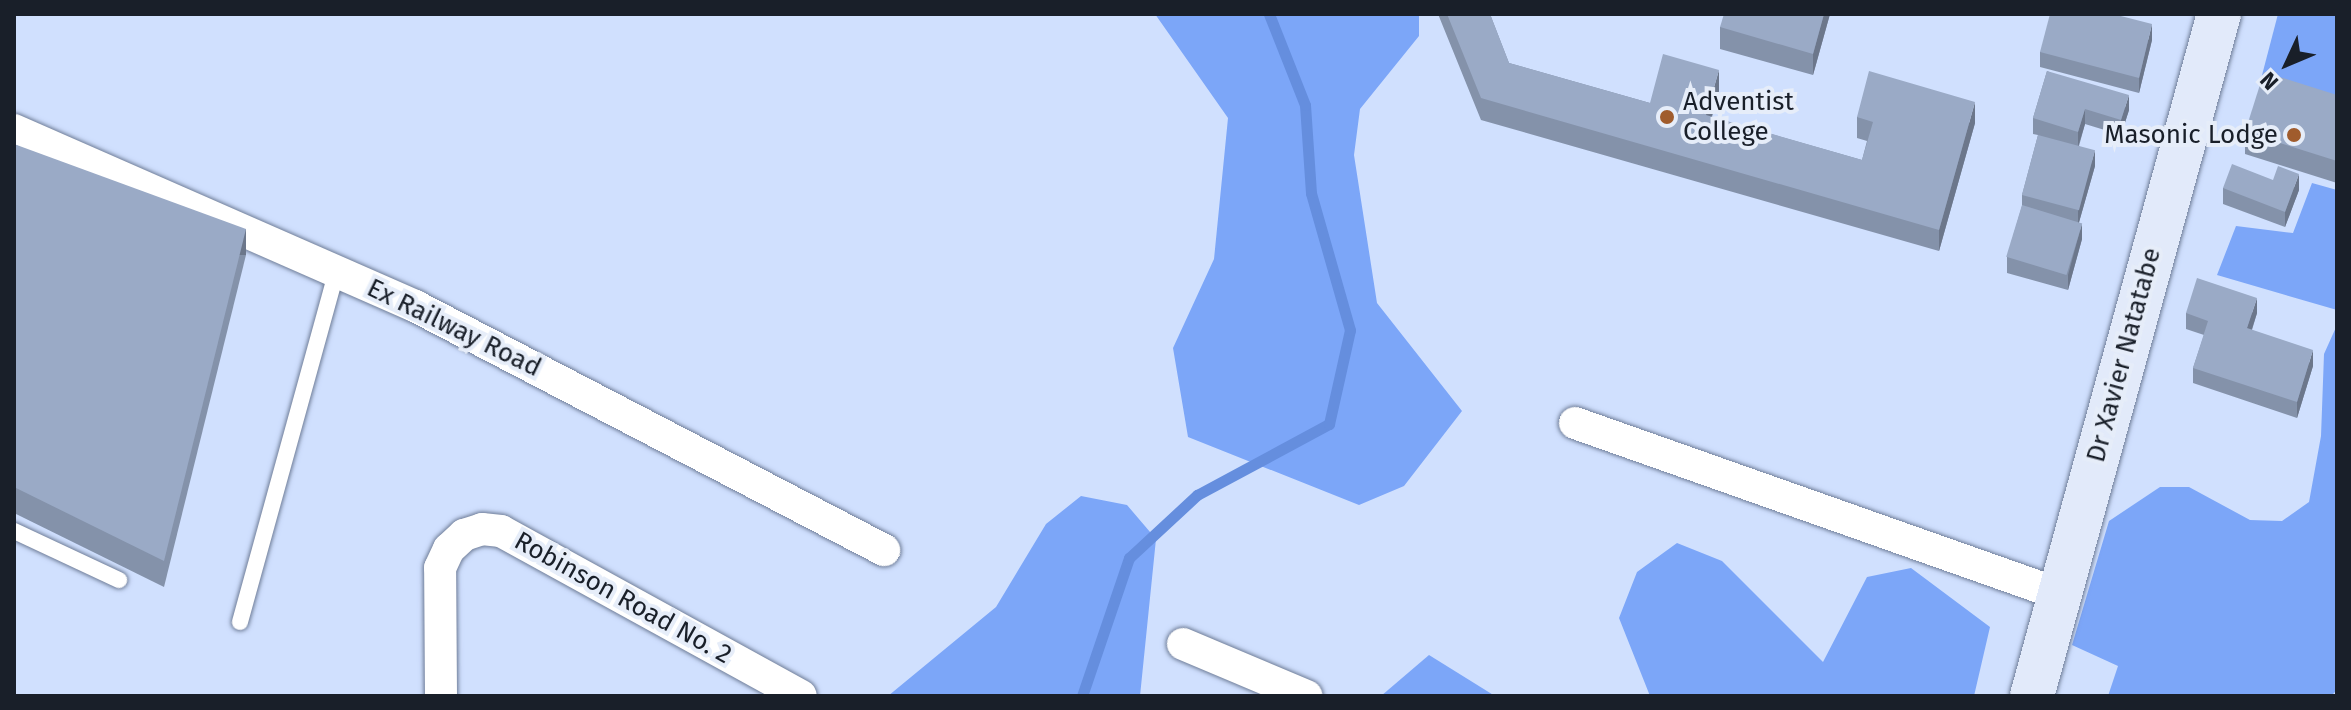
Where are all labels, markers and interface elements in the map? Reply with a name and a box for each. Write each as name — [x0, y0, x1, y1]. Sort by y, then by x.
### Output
north arrow — [2247, 24, 2327, 104]
text: N — [2255, 66, 2284, 96]
place label: Adventist College — [1683, 86, 1794, 148]
marker: Adventist College — [1658, 108, 1676, 126]
place label: Masonic Lodge — [2104, 119, 2278, 151]
marker: Masonic Lodge — [2285, 126, 2303, 144]
street label: Dr Xavier Natatabe — [2080, 244, 2168, 466]
street label: Ex Railway Road — [362, 272, 546, 384]
street label: Robinson Road No. 2 — [509, 525, 737, 671]

